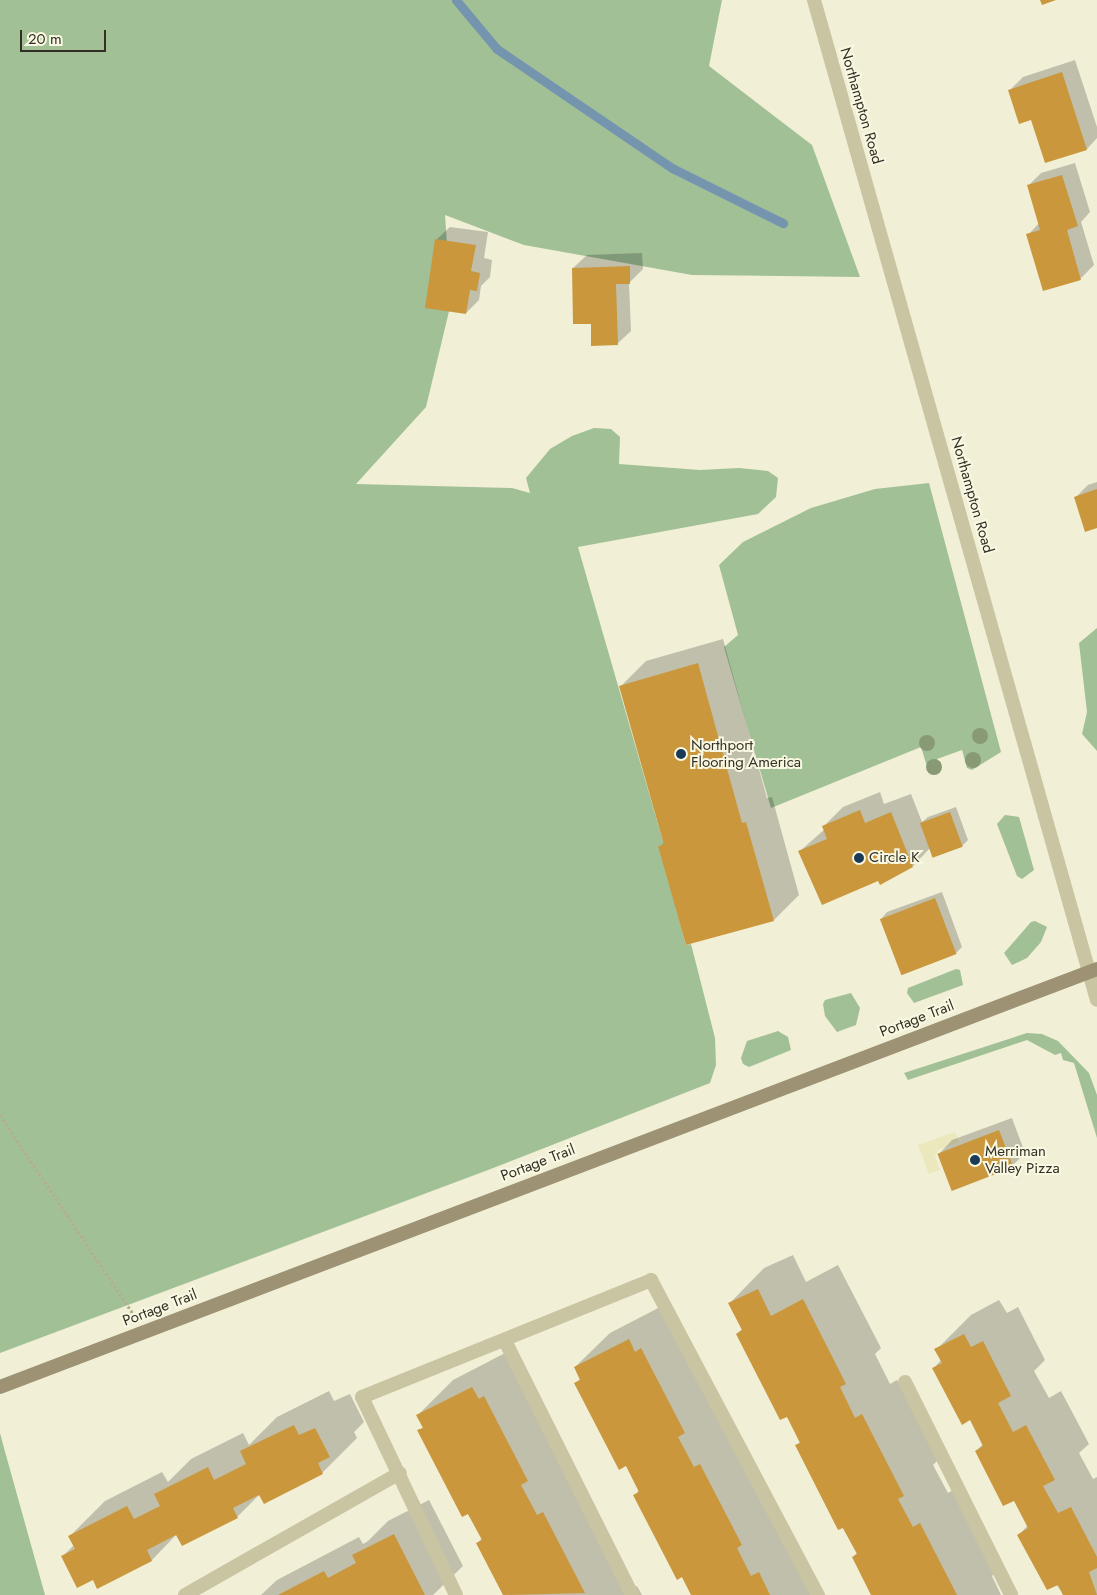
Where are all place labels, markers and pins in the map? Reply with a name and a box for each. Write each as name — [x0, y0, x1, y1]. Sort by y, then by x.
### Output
place label: Northport Flooring America — [691, 736, 801, 771]
marker: Northport Flooring America — [675, 748, 687, 760]
place label: Circle K — [869, 849, 919, 867]
marker: Circle K — [853, 852, 865, 864]
place label: Merriman Valley Pizza — [985, 1142, 1060, 1177]
marker: Merriman Valley Pizza — [969, 1154, 981, 1166]

